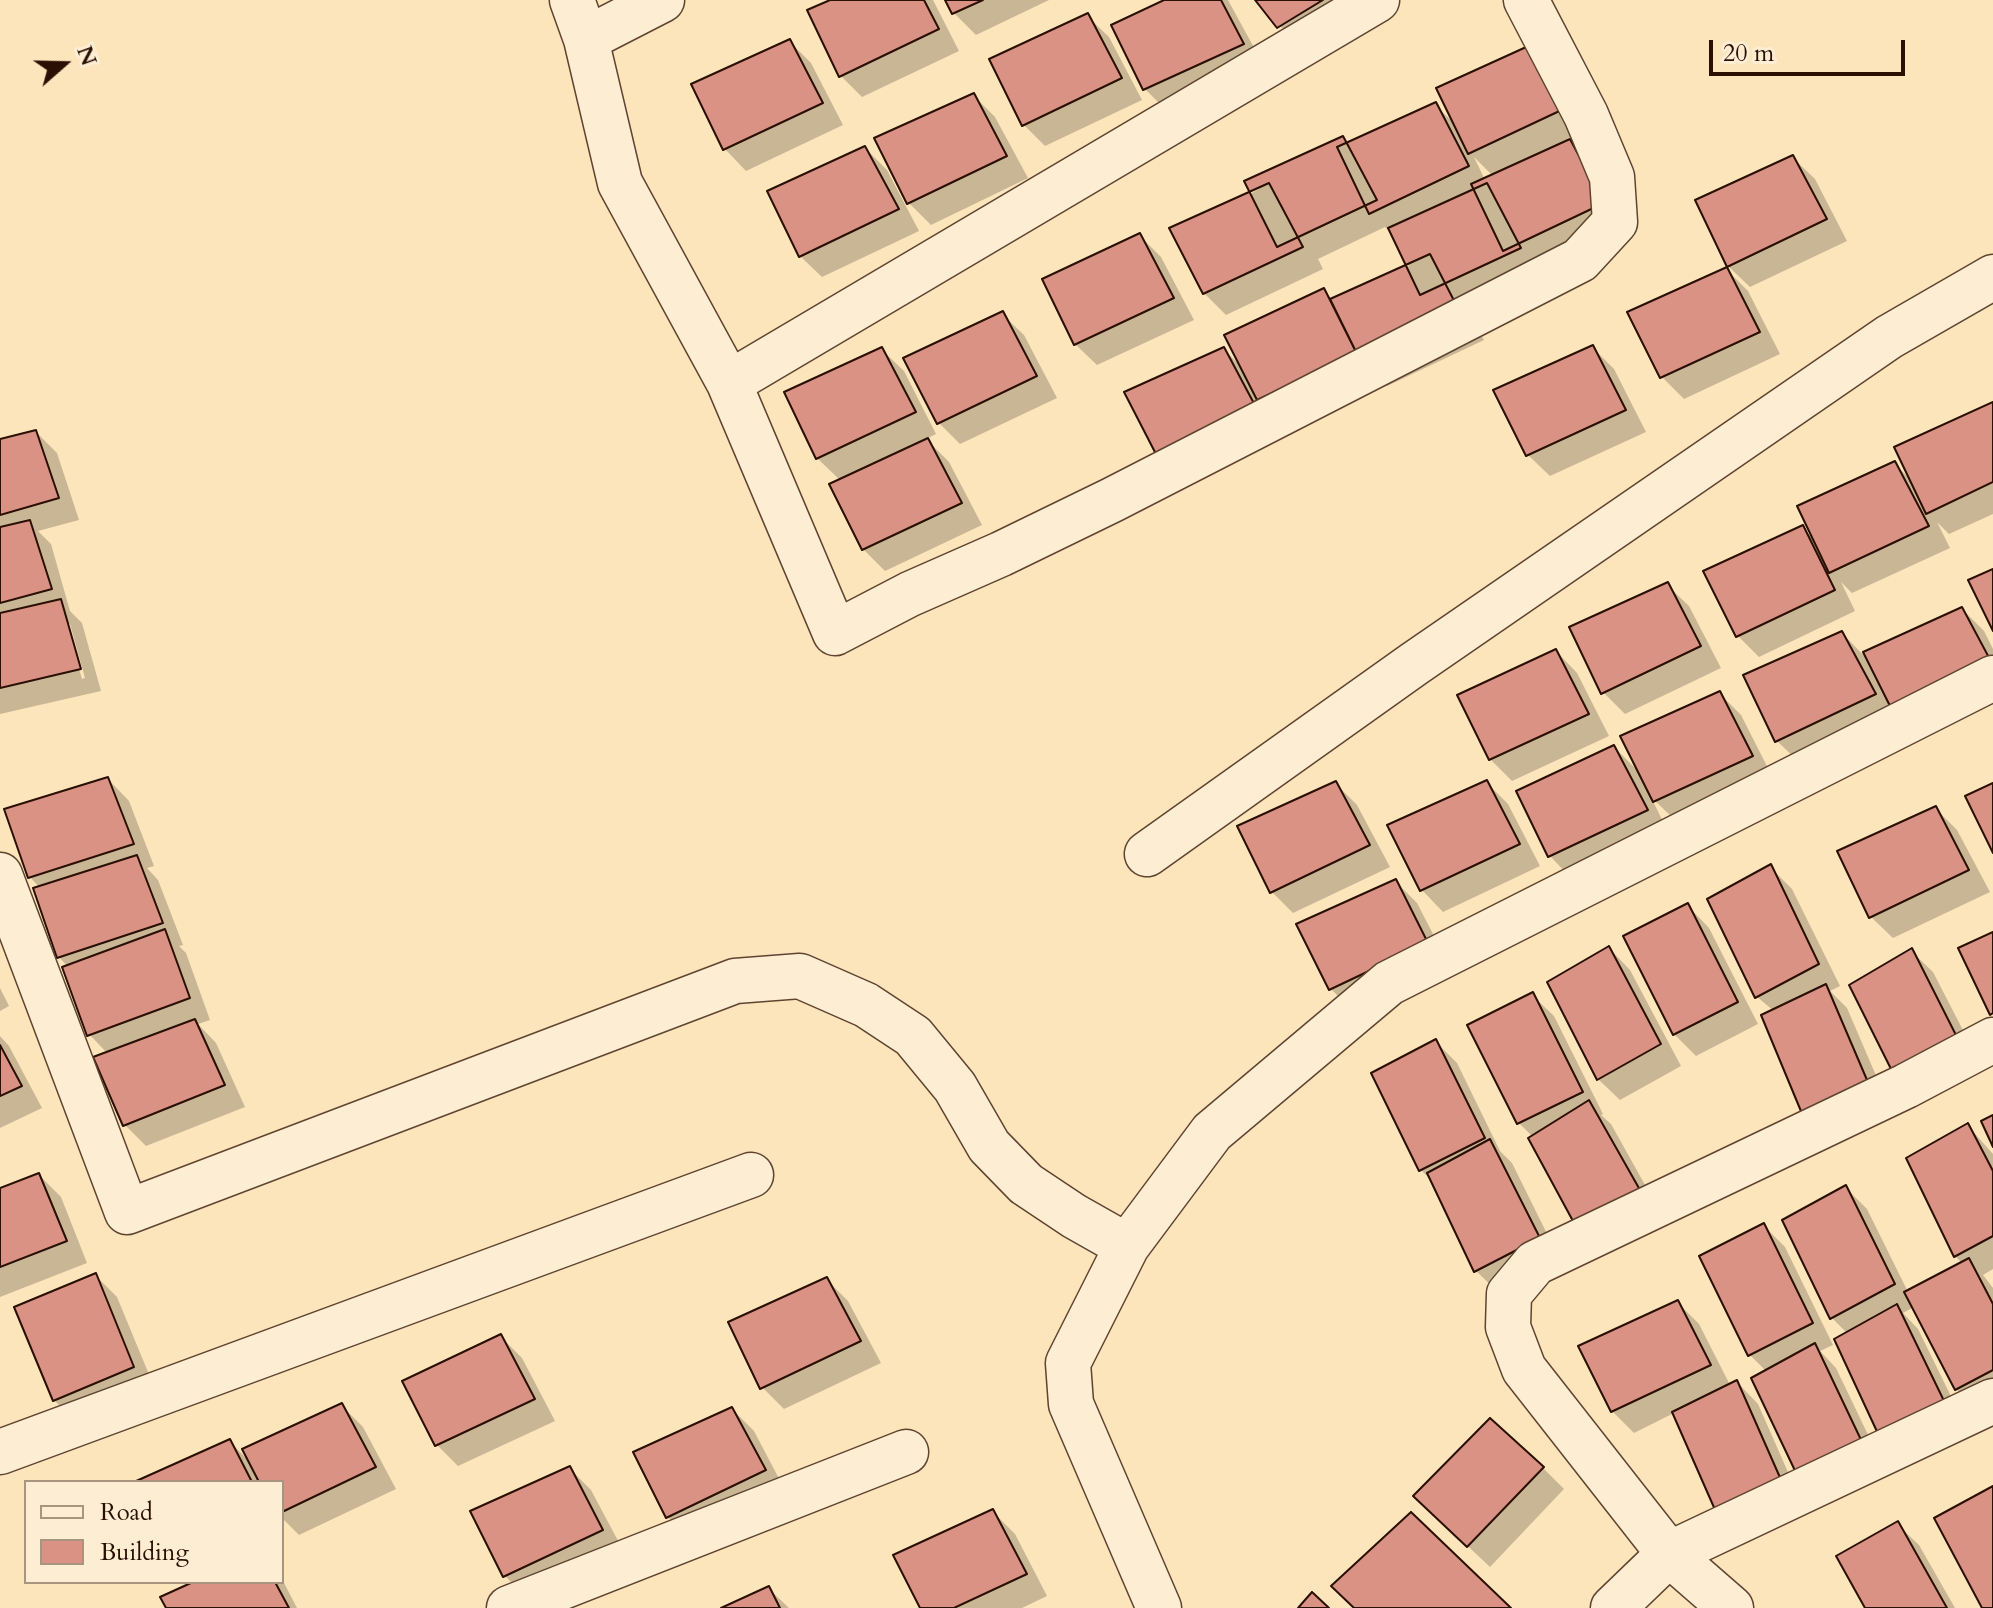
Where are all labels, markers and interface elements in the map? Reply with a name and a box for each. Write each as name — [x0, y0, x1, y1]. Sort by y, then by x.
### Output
north arrow — [24, 24, 104, 104]
scale bar — [1713, 24, 1909, 74]
text: 20 m — [1723, 37, 1774, 70]
text: N — [69, 42, 104, 70]
legend — [24, 1480, 284, 1584]
text: Road — [100, 1496, 153, 1529]
text: Building — [100, 1536, 189, 1569]

